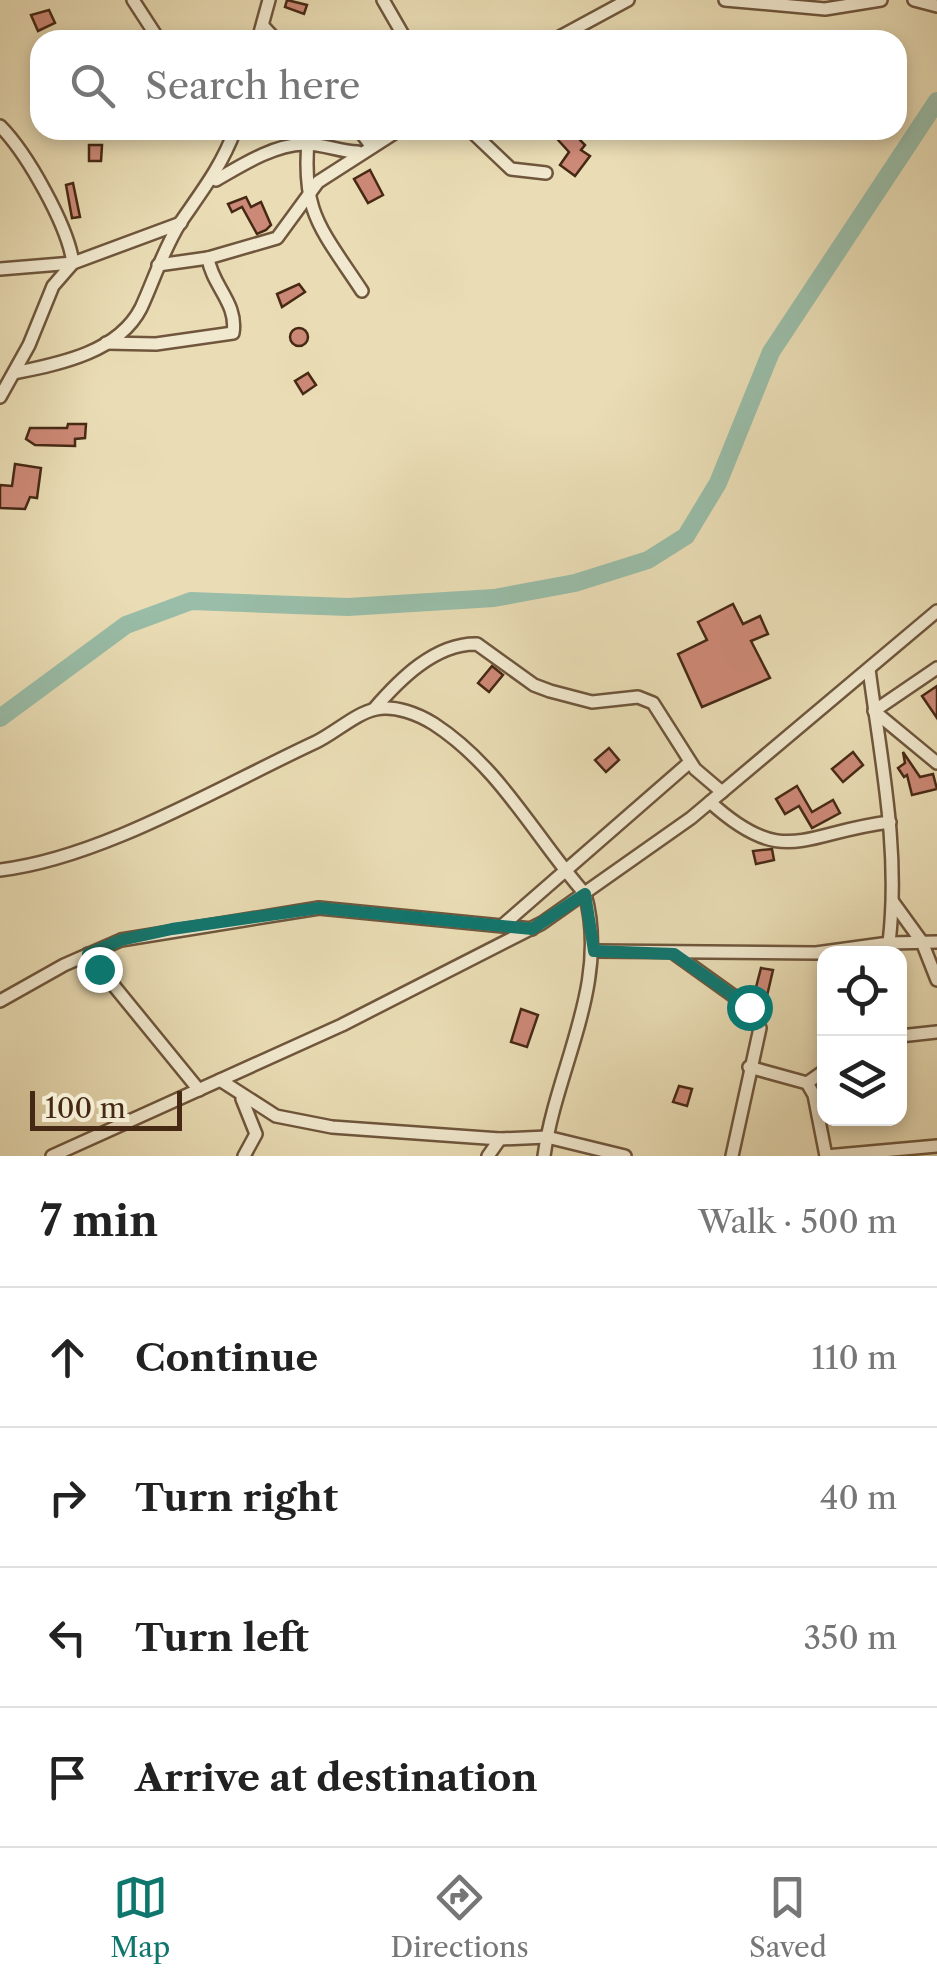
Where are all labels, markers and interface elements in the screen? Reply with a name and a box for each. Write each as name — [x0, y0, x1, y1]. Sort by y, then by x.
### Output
search box — [30, 30, 907, 140]
icon: search — [65, 58, 120, 113]
text: Search here — [145, 62, 360, 109]
map controls — [817, 946, 907, 1126]
button: locate — [817, 946, 907, 1036]
route end — [77, 947, 123, 993]
route start — [727, 985, 773, 1031]
button: layers — [817, 1036, 907, 1126]
scale bar — [30, 1086, 182, 1130]
text: 100 m — [45, 1091, 126, 1125]
text: 7 min — [40, 1195, 158, 1247]
text: Walk · 500 m — [698, 1202, 897, 1241]
icon: ahead — [40, 1330, 95, 1385]
text: Continue — [135, 1334, 318, 1381]
text: 110 m — [811, 1338, 897, 1377]
icon: right — [40, 1470, 95, 1525]
text: Turn right — [135, 1474, 338, 1521]
text: 40 m — [820, 1478, 897, 1517]
icon: left — [40, 1610, 95, 1665]
text: Turn left — [135, 1614, 309, 1661]
text: 350 m — [803, 1618, 897, 1657]
icon: arrive — [40, 1750, 95, 1805]
text: Arrive at destination — [135, 1754, 538, 1801]
tab: Map — [110, 1870, 170, 1964]
tab: Directions — [390, 1870, 529, 1964]
tab: Saved — [749, 1870, 827, 1964]

